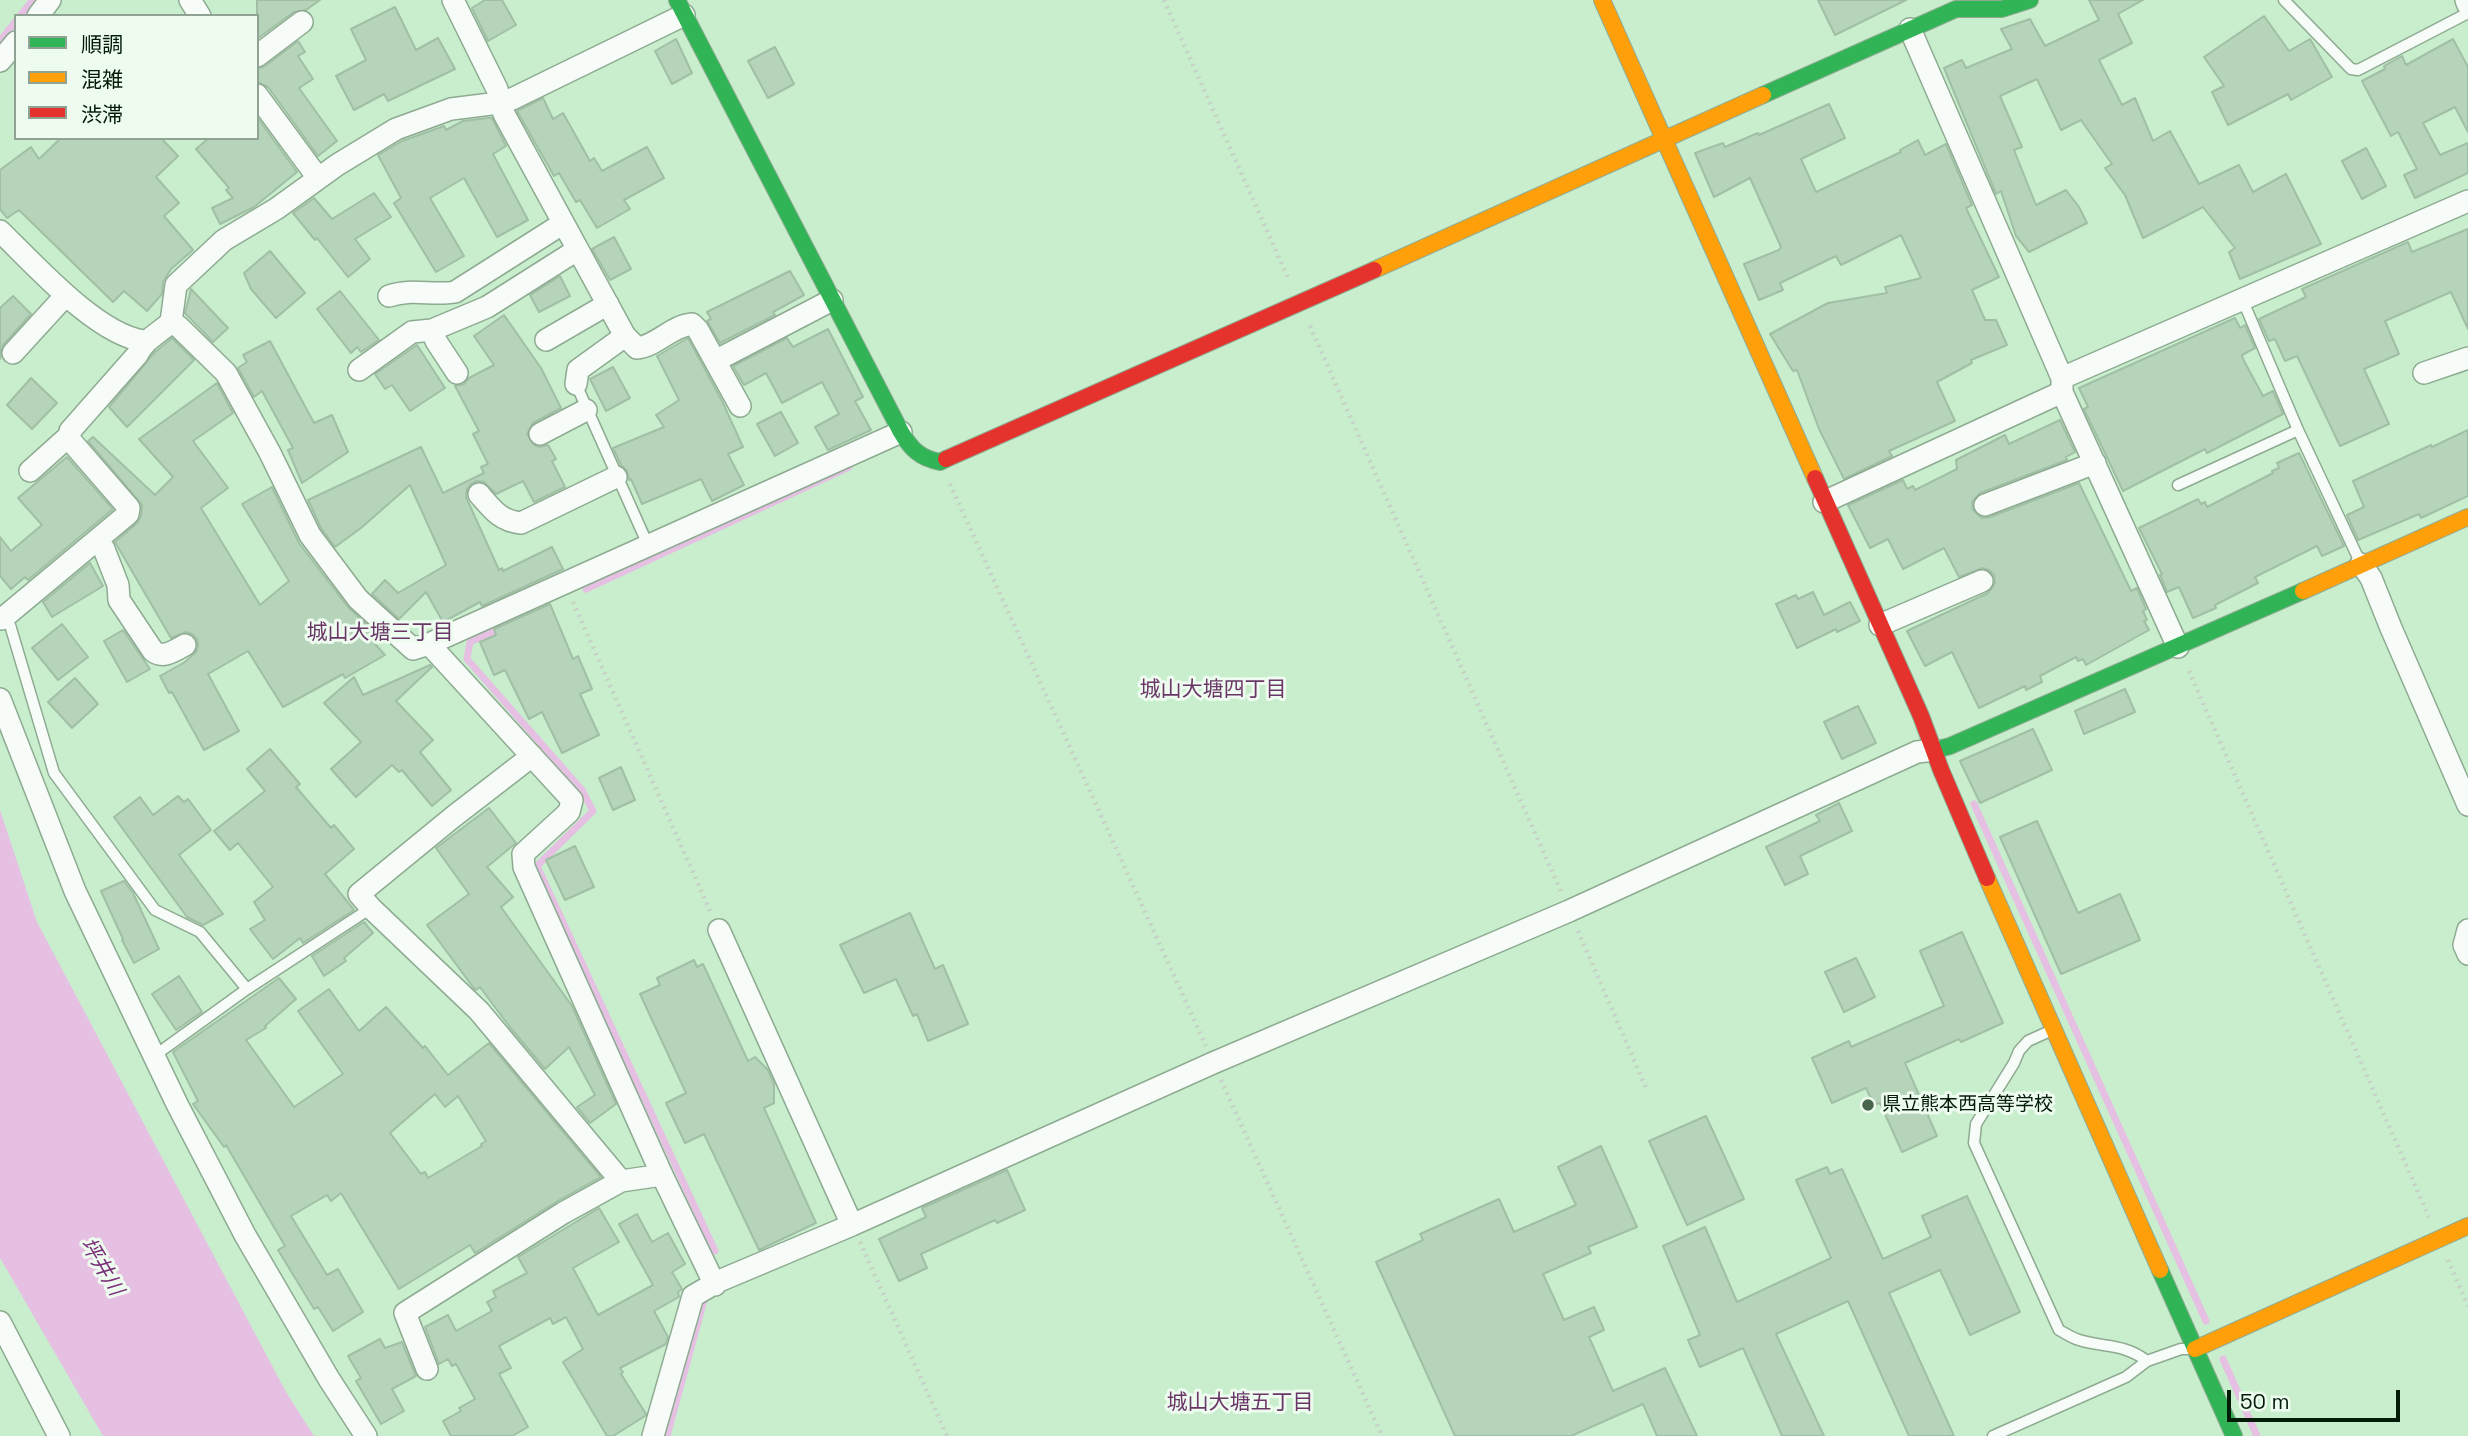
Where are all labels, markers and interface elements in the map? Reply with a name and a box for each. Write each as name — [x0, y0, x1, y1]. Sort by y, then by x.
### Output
legend — [14, 14, 259, 140]
text: 順調 — [81, 31, 123, 58]
text: 混雑 — [81, 66, 123, 93]
text: 渋滞 — [81, 101, 123, 128]
district label: 城山大塘三丁目 — [307, 620, 453, 646]
district label: 城山大塘四丁目 — [1140, 677, 1286, 703]
place label: 県立熊本西高等学校 — [1882, 1094, 2053, 1116]
marker: 県立熊本西高等学校 — [1860, 1097, 1876, 1113]
water label: 坪井川 — [74, 1234, 128, 1300]
scale bar — [2230, 1376, 2403, 1420]
text: 50 m — [2240, 1388, 2290, 1415]
district label: 城山大塘五丁目 — [1167, 1390, 1313, 1416]

